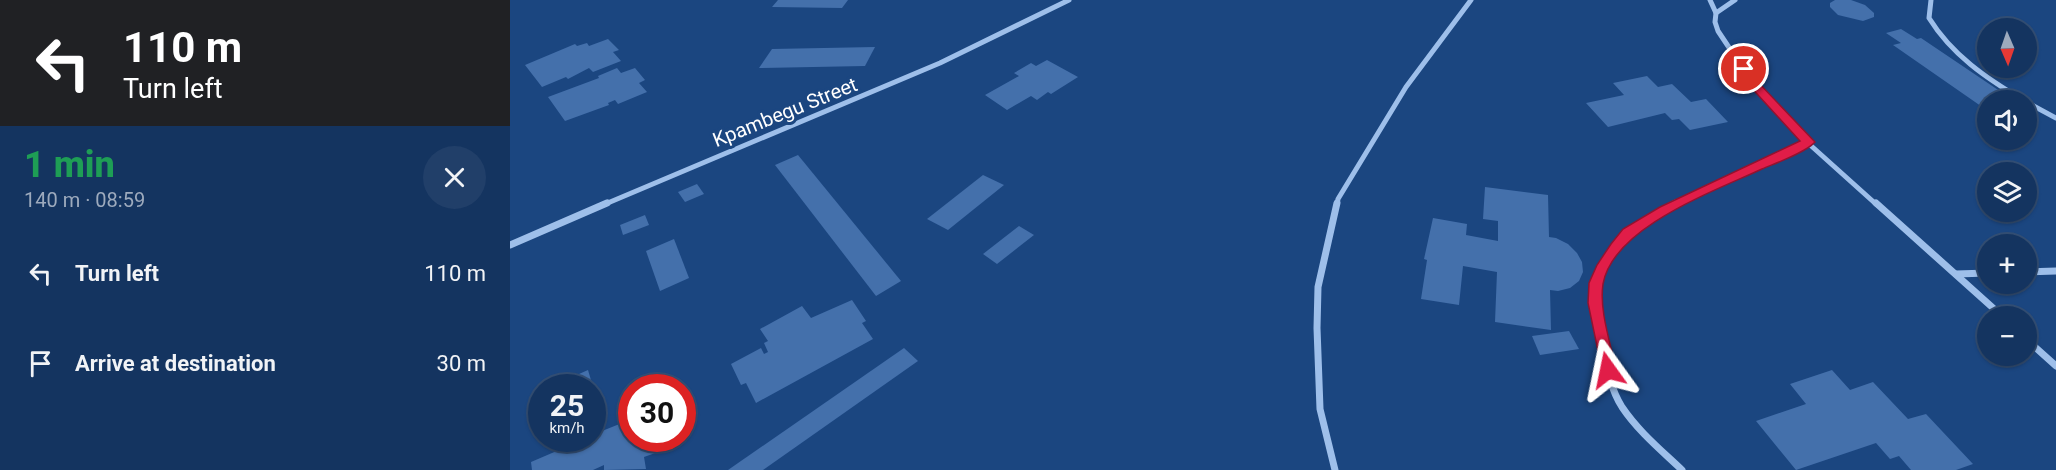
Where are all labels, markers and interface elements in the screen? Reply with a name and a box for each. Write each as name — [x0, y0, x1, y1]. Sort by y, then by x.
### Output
north arrow — [1977, 18, 2037, 78]
map controls — [1977, 18, 2037, 366]
text: 110 m — [123, 23, 242, 72]
icon: left — [24, 24, 102, 102]
pin — [1718, 43, 1769, 94]
icon: arrive — [1727, 52, 1760, 85]
street label: Kpambegu Street — [709, 72, 861, 152]
text: Turn left — [123, 73, 223, 105]
button: sound — [1977, 90, 2037, 150]
text: 1 min — [24, 144, 115, 186]
button: close — [423, 146, 486, 209]
button: layers — [1977, 162, 2037, 222]
text: 140 m · 08:59 — [24, 188, 145, 212]
button: + — [1977, 234, 2037, 294]
icon: left — [24, 257, 57, 290]
text: Turn left — [75, 261, 159, 286]
text: 110 m — [424, 261, 486, 286]
button: − — [1977, 306, 2037, 366]
position arrow — [1576, 338, 1640, 402]
icon: arrive — [24, 347, 57, 380]
text: Arrive at destination — [75, 351, 276, 376]
text: 30 m — [437, 351, 486, 376]
speed limit sign: 30 — [618, 374, 696, 452]
text: 25 — [550, 388, 584, 423]
text: km/h — [549, 419, 585, 437]

